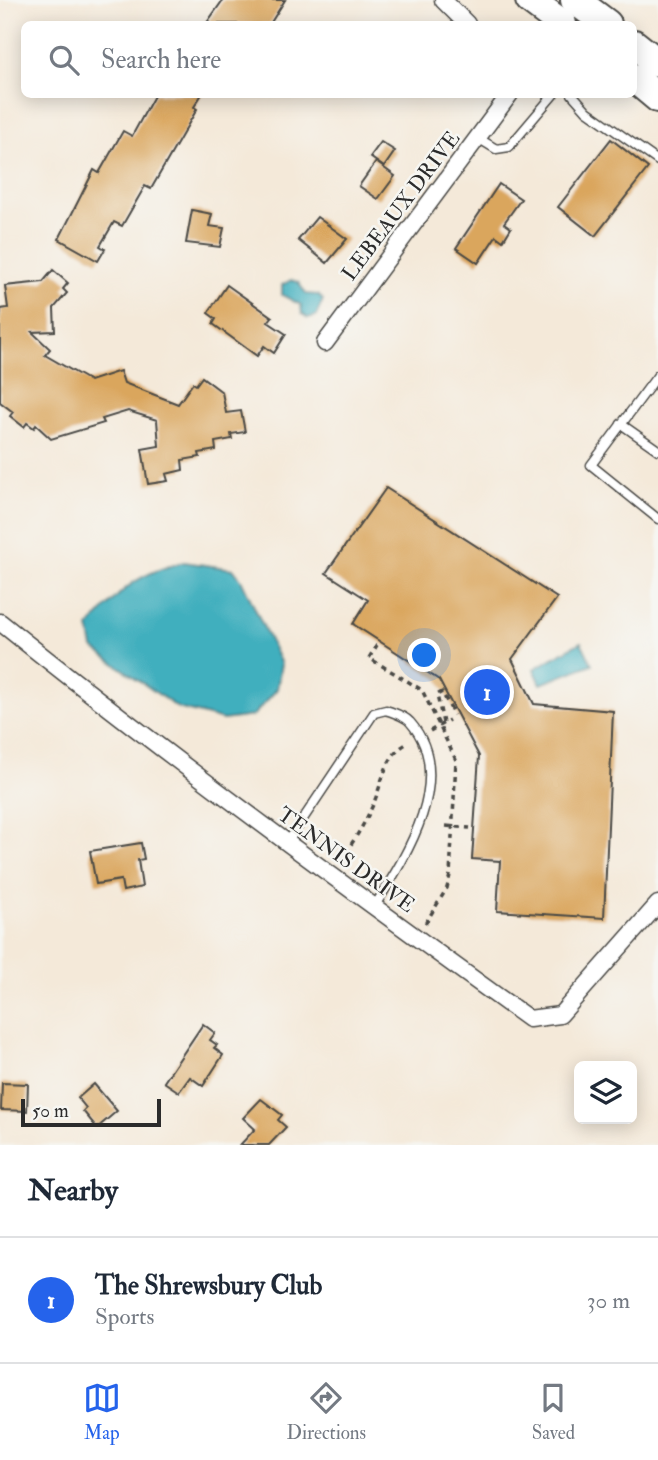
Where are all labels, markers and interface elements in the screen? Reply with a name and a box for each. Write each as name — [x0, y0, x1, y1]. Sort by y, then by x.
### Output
search box — [21, 21, 637, 98]
icon: search — [45, 41, 83, 79]
text: Search here — [101, 44, 221, 76]
street label: LEBEAUX DRIVE — [336, 126, 466, 286]
your location — [407, 638, 441, 672]
pin: 1 — [464, 666, 510, 718]
street label: TENNIS DRIVE — [272, 801, 420, 919]
map controls — [574, 1061, 637, 1124]
button: layers — [574, 1061, 637, 1124]
scale bar — [21, 1096, 161, 1128]
text: 50 m — [32, 1099, 69, 1123]
text: Nearby — [28, 1172, 118, 1209]
text: The Shrewsbury Club — [95, 1270, 322, 1302]
text: 1 — [47, 1286, 55, 1315]
text: 30 m — [587, 1286, 630, 1315]
text: Sports — [95, 1302, 154, 1331]
tab: Map — [83, 1379, 121, 1445]
tab: Directions — [286, 1379, 366, 1445]
tab: Saved — [532, 1379, 575, 1445]

